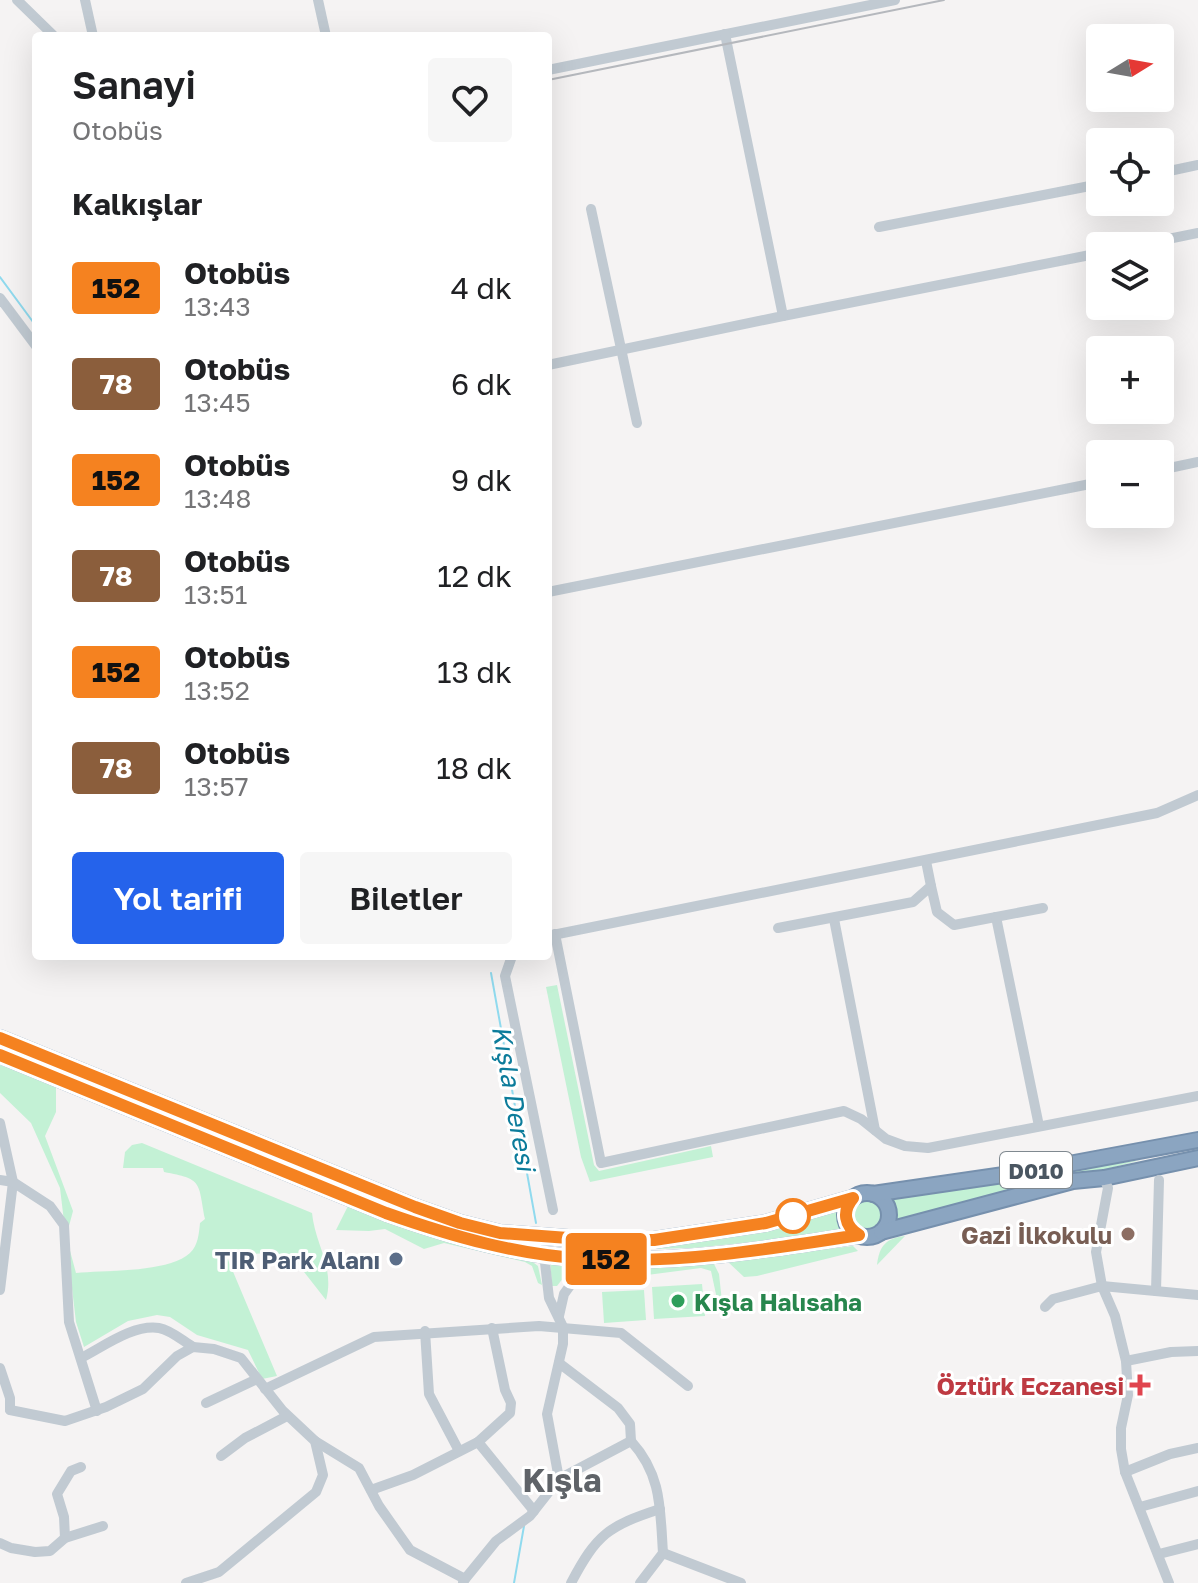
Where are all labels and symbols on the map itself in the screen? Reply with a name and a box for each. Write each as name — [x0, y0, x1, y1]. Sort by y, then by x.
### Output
north arrow — [1086, 24, 1174, 112]
water label: Kışla Deresi — [486, 1023, 543, 1176]
road number: D010 — [1000, 1152, 1072, 1188]
unlabelled marker — [776, 1199, 810, 1233]
place label: Gazi İlkokulu — [961, 1220, 1112, 1249]
marker: Gazi İlkokulu — [1119, 1225, 1137, 1243]
line badge: 152 — [560, 1233, 652, 1285]
place label: TIR Park Alanı — [215, 1245, 380, 1274]
marker: TIR Park Alanı — [387, 1250, 405, 1268]
place label: Kışla Halısaha — [694, 1287, 862, 1316]
marker: Kışla Halısaha — [669, 1292, 687, 1310]
place label: Öztürk Eczanesi — [936, 1371, 1124, 1400]
marker: Öztürk Eczanesi — [1131, 1376, 1149, 1394]
district label: Kışla — [522, 1461, 602, 1499]

